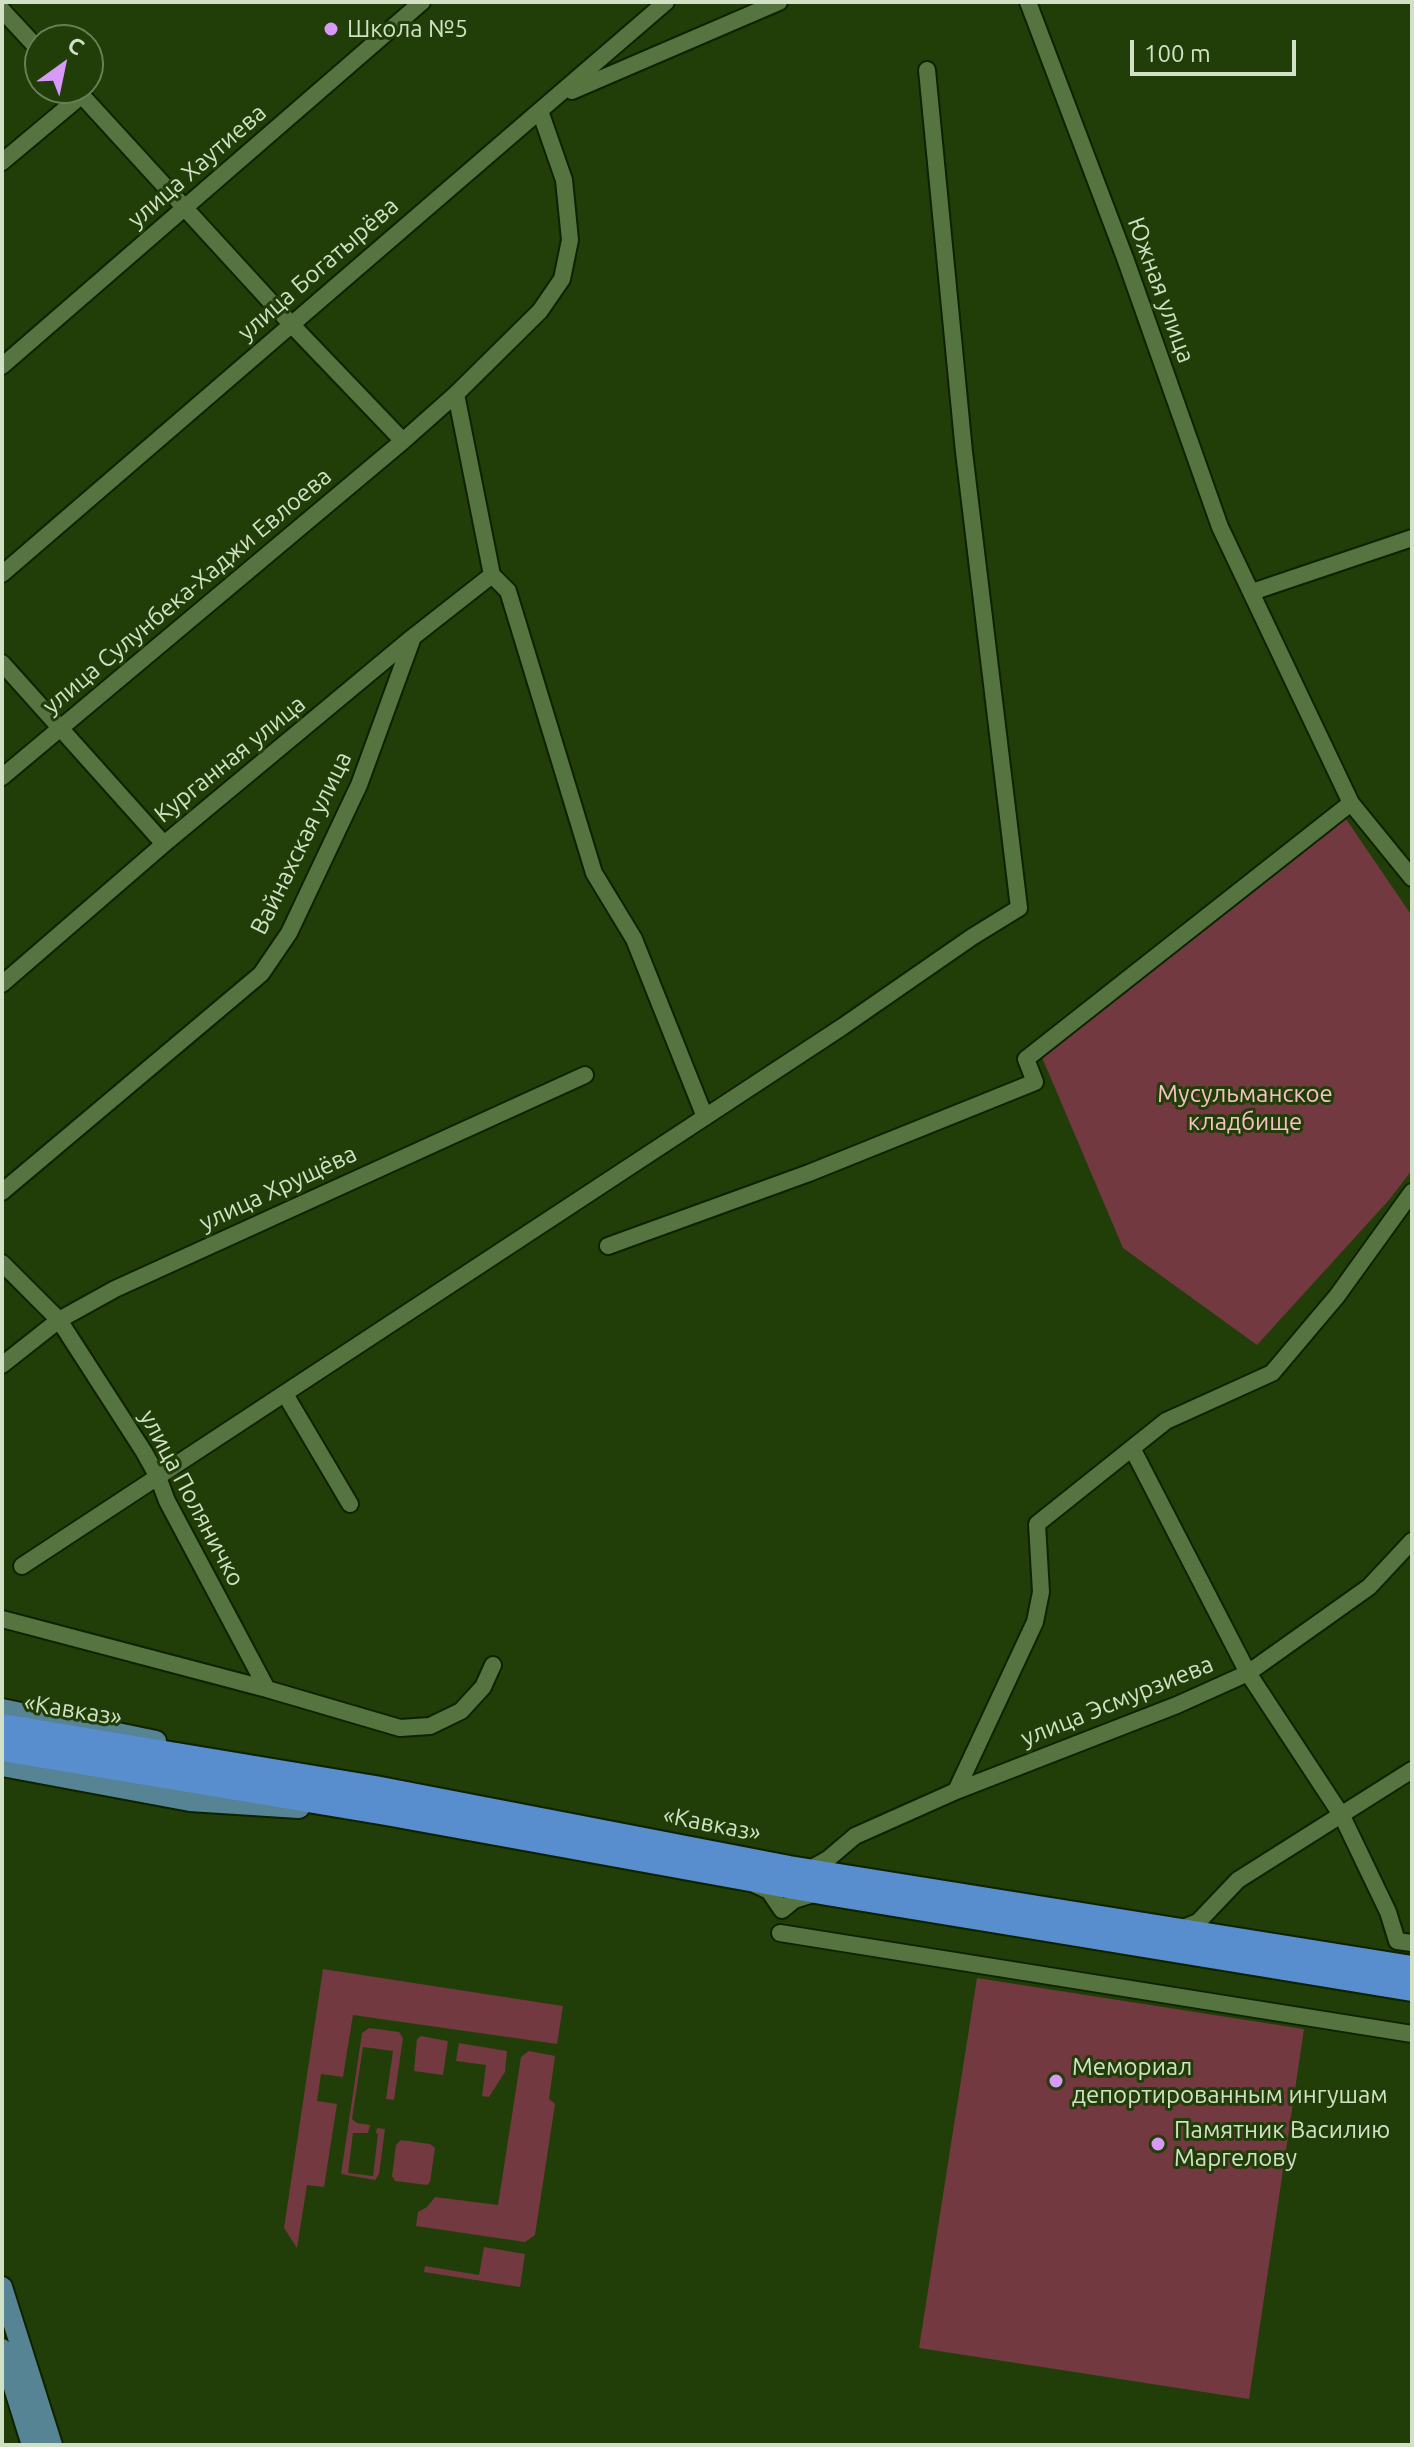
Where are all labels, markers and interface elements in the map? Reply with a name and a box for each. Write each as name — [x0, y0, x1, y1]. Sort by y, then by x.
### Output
place label: Школа №5 — [347, 15, 468, 43]
marker: Школа №5 — [322, 20, 340, 38]
north arrow — [24, 24, 104, 104]
scale bar — [1134, 24, 1300, 74]
text: С — [64, 31, 89, 59]
text: 100 m — [1144, 40, 1211, 67]
street label: улица Хаутиева — [122, 98, 272, 234]
street label: улица Богатырёва — [232, 191, 404, 347]
street label: Южная улица — [1121, 213, 1201, 367]
street label: улица Сулунбека-Хаджи Евлоева — [37, 462, 337, 720]
street label: Курганная улица — [149, 689, 311, 829]
street label: Вайнахская улица — [244, 747, 358, 939]
park label: Мусульманское кладбище — [1157, 1080, 1333, 1136]
street label: улица Хрущёва — [195, 1139, 361, 1237]
street label: улица Поляничко — [133, 1405, 251, 1591]
street label: улица Эсмурзиева — [1017, 1649, 1217, 1753]
street label: «Кавказ» — [22, 1688, 124, 1732]
street label: «Кавказ» — [661, 1800, 763, 1848]
place label: Мемориал депортированным ингушам — [1072, 2053, 1388, 2109]
marker: Мемориал депортированным ингушам — [1047, 2072, 1065, 2090]
place label: Памятник Василию Маргелову — [1174, 2116, 1390, 2172]
marker: Памятник Василию Маргелову — [1149, 2135, 1167, 2153]

